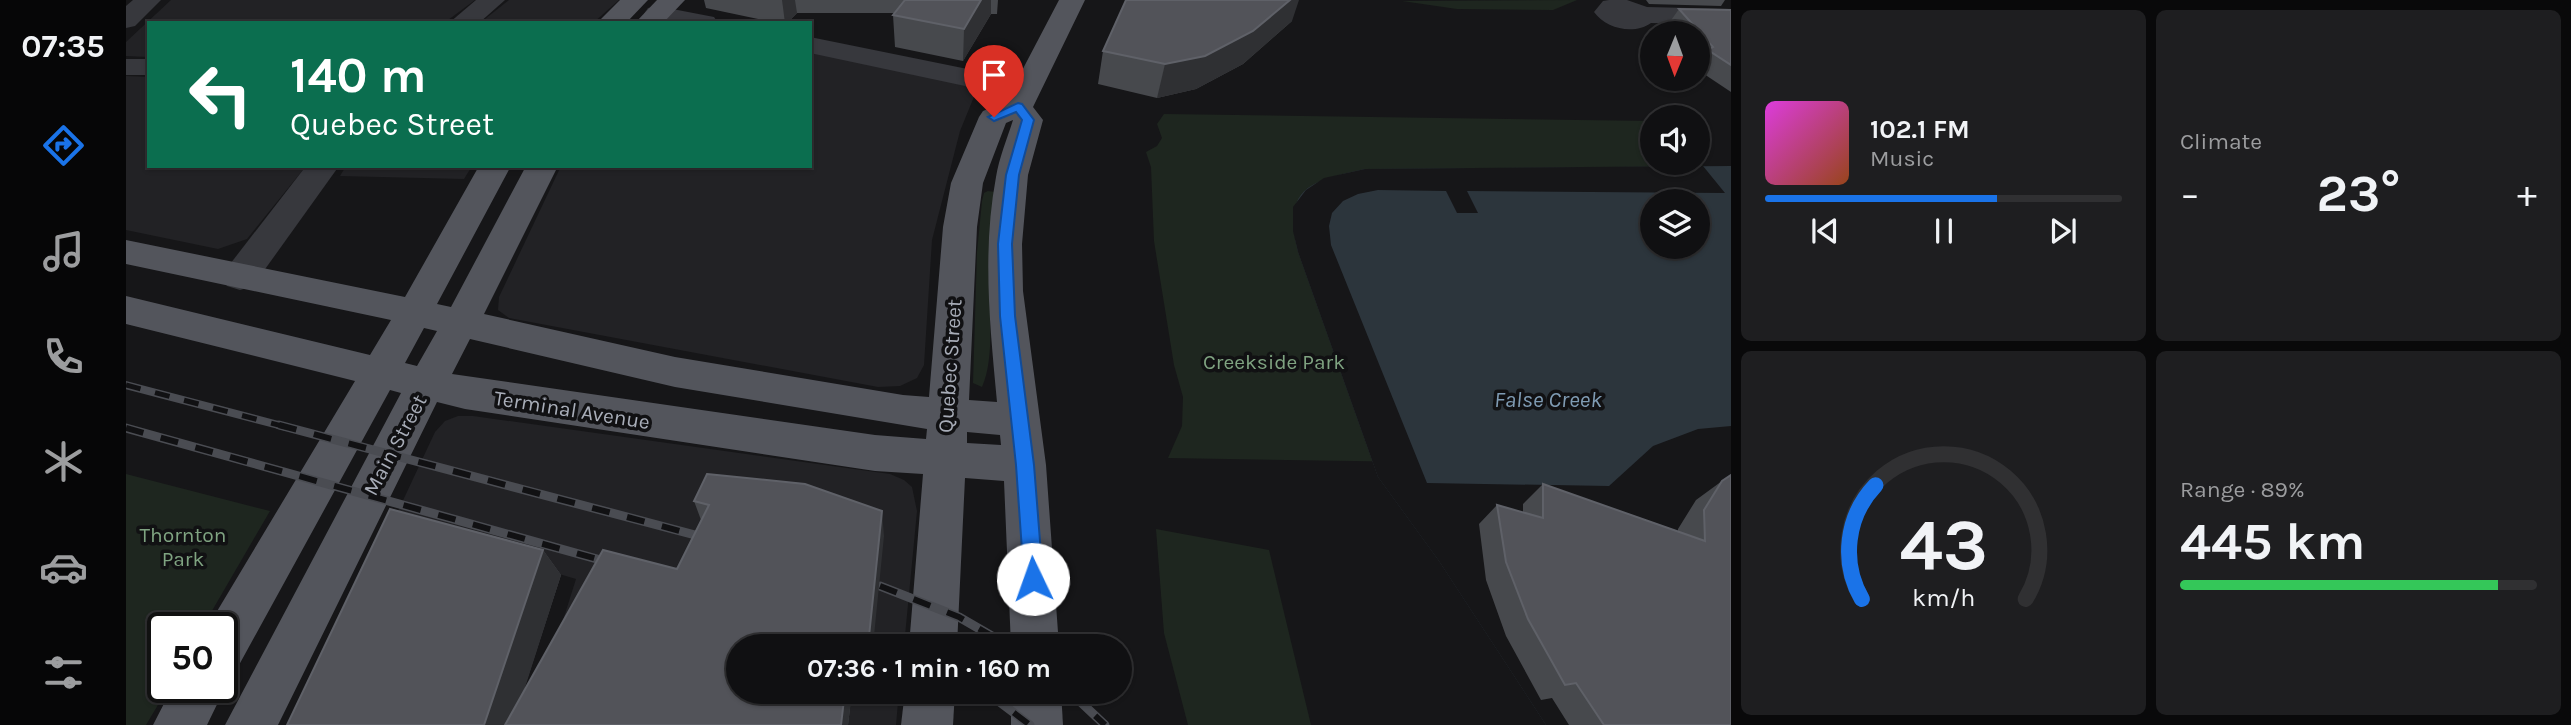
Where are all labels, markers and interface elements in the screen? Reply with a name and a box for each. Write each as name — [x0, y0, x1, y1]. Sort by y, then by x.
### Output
north arrow — [1640, 21, 1710, 91]
map controls — [1640, 21, 1710, 259]
text: 07:35 — [21, 28, 105, 65]
pin — [964, 45, 1024, 117]
text: 140 m — [290, 47, 427, 104]
icon: left — [175, 49, 266, 140]
icon: arrive — [975, 56, 1013, 94]
button: sound — [1640, 105, 1710, 175]
text: Quebec Street — [290, 106, 494, 143]
text: 102.1 FM — [1870, 114, 1970, 145]
icon: directions — [39, 121, 88, 170]
text: Climate — [2180, 128, 2262, 155]
text: Music — [1870, 145, 1934, 172]
text: 23° — [2316, 163, 2401, 224]
text: − — [2180, 172, 2200, 217]
text: + — [2517, 172, 2537, 217]
button: layers — [1640, 189, 1710, 259]
icon: previous — [1806, 212, 1844, 250]
icon: pause — [1925, 212, 1963, 250]
icon: next — [2044, 212, 2082, 250]
icon: music — [39, 227, 88, 276]
street label: Quebec Street — [933, 298, 967, 434]
icon: phone — [39, 332, 88, 381]
park label: Creekside Park — [1203, 350, 1345, 374]
street label: Terminal Avenue — [492, 386, 652, 434]
water label: False Creek — [1494, 386, 1602, 413]
street label: Main Street — [358, 390, 432, 500]
icon: climate — [39, 437, 88, 486]
text: Range · 89% — [2180, 476, 2305, 503]
text: 43 — [1899, 502, 1988, 587]
text: 445 km — [2180, 511, 2365, 572]
park label: Thornton Park — [140, 523, 226, 571]
position arrow — [996, 542, 1070, 616]
icon: car — [39, 543, 88, 592]
text: km/h — [1912, 583, 1975, 612]
speed limit sign: 50 — [147, 612, 238, 703]
icon: filters — [39, 648, 88, 697]
text: 07:36 · 1 min · 160 m — [807, 653, 1051, 684]

